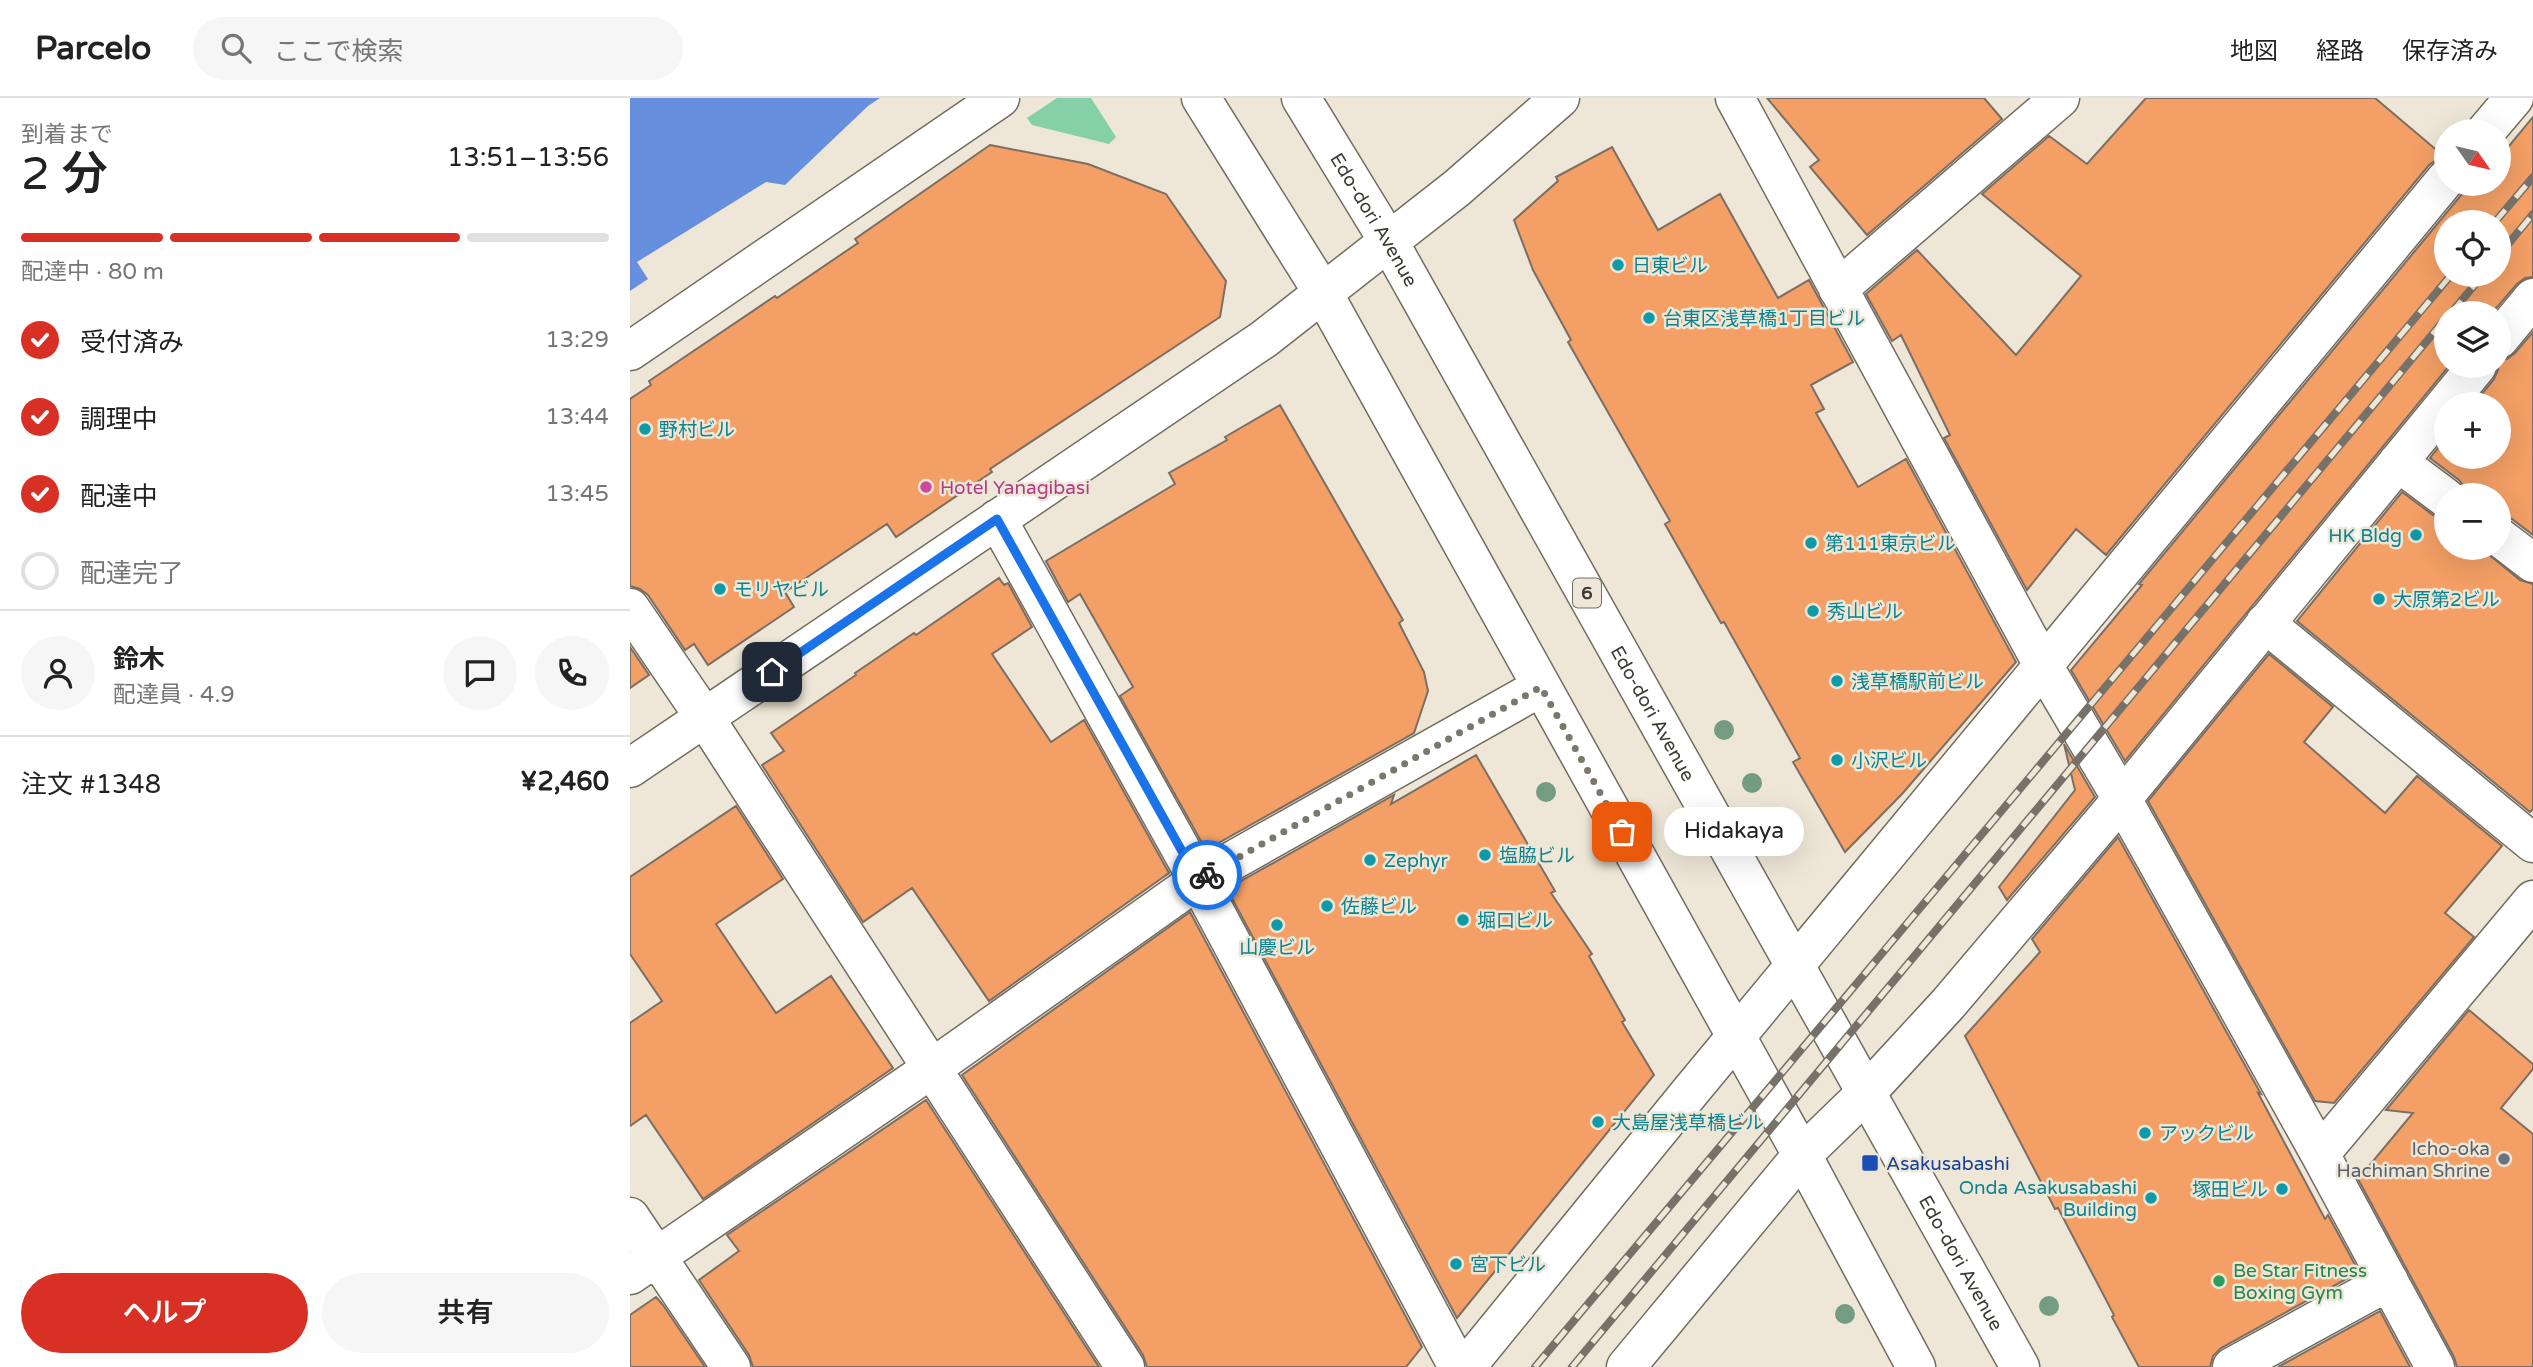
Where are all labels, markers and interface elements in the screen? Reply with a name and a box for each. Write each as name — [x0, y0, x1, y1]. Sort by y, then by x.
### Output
search box — [193, 17, 683, 80]
text: Parcelo — [35, 29, 151, 68]
icon: search — [217, 29, 255, 67]
text: ここで検索 — [273, 36, 403, 67]
text: 地図 — [2230, 37, 2278, 66]
text: 経路 — [2316, 37, 2364, 66]
text: 保存済み — [2402, 37, 2498, 66]
north arrow — [2434, 119, 2511, 196]
map controls — [2434, 119, 2511, 560]
text: 到着まで — [21, 121, 113, 149]
text: 13:51–13:56 — [447, 142, 609, 173]
text: 2 分 — [21, 147, 108, 202]
street label: Edo-dori Avenue — [1325, 149, 1422, 291]
button: locate — [2434, 210, 2511, 287]
place label: 日東ビル — [1632, 255, 1708, 277]
marker: 日東ビル — [1610, 257, 1626, 273]
text: 配達中 · 80 m — [21, 258, 164, 286]
button: layers — [2434, 301, 2511, 378]
place label: 台東区浅草橋1丁目ビル — [1663, 308, 1865, 330]
marker: 台東区浅草橋1丁目ビル — [1641, 310, 1657, 326]
icon: check — [21, 321, 59, 359]
text: 13:29 — [545, 326, 609, 354]
text: 受付済み — [80, 327, 184, 358]
button: + — [2434, 392, 2511, 469]
icon: check — [21, 398, 59, 436]
text: 13:44 — [545, 403, 609, 431]
text: 調理中 — [80, 404, 158, 435]
place label: 野村ビル — [659, 419, 735, 441]
marker: 野村ビル — [637, 421, 653, 437]
icon: check — [21, 475, 59, 513]
place label: Hotel Yanagibasi — [940, 477, 1090, 499]
marker: Hotel Yanagibasi — [918, 479, 934, 495]
text: 13:45 — [545, 480, 609, 508]
text: 配達中 — [80, 481, 158, 512]
button: − — [2434, 483, 2511, 560]
place label: HK Bldg — [2328, 525, 2402, 547]
marker: HK Bldg — [2408, 527, 2424, 543]
place label: 第111東京ビル — [1825, 533, 1956, 555]
marker: 第111東京ビル — [1803, 535, 1819, 551]
text: 配達完了 — [80, 558, 184, 589]
road number: 6 — [1573, 578, 1601, 607]
place label: モリヤビル — [734, 579, 829, 601]
marker: モリヤビル — [712, 581, 728, 597]
place label: 大原第2ビル — [2393, 589, 2500, 611]
marker: 大原第2ビル — [2371, 591, 2387, 607]
place label: 秀山ビル — [1827, 601, 1903, 623]
marker: 秀山ビル — [1805, 603, 1821, 619]
button: person — [21, 636, 95, 710]
button: chat — [443, 636, 517, 710]
button: phone — [535, 636, 609, 710]
pin — [742, 642, 802, 702]
street label: Edo-dori Avenue — [1606, 642, 1699, 785]
text: 鈴木 — [113, 644, 165, 675]
icon: home — [753, 653, 791, 691]
place label: 浅草橋駅前ビル — [1851, 671, 1984, 693]
marker: 浅草橋駅前ビル — [1829, 673, 1845, 689]
text: 配達員 · 4.9 — [113, 681, 235, 709]
place label: 小沢ビル — [1851, 750, 1927, 772]
marker: 小沢ビル — [1829, 752, 1845, 768]
text: ¥2,460 — [520, 766, 609, 797]
text: 注文 #1348 — [21, 769, 161, 800]
pin — [1592, 802, 1652, 862]
callout: Hidakaya — [1664, 808, 1804, 856]
icon: bag — [1603, 813, 1641, 851]
text: Hidakaya — [1684, 817, 1784, 845]
courier — [1172, 840, 1242, 910]
place label: 塩脇ビル — [1499, 845, 1575, 867]
marker: 塩脇ビル — [1477, 847, 1493, 863]
place label: Zephyr — [1384, 850, 1448, 872]
marker: Zephyr — [1362, 852, 1378, 868]
icon: bike — [1188, 856, 1226, 894]
place label: 佐藤ビル — [1341, 896, 1417, 918]
marker: 佐藤ビル — [1319, 898, 1335, 914]
place label: 堀口ビル — [1477, 910, 1553, 932]
marker: 堀口ビル — [1455, 912, 1471, 928]
marker: 山慶ビル — [1269, 917, 1285, 933]
place label: 山慶ビル — [1239, 937, 1315, 959]
place label: 大島屋浅草橋ビル — [1612, 1112, 1764, 1134]
marker: 大島屋浅草橋ビル — [1590, 1114, 1606, 1130]
place label: アックビル — [2159, 1123, 2254, 1145]
marker: アックビル — [2137, 1125, 2153, 1141]
place label: Icho-oka Hachiman Shrine — [2336, 1138, 2490, 1182]
marker: Icho-oka Hachiman Shrine — [2496, 1151, 2512, 1167]
marker: Asakusabashi — [1860, 1153, 1880, 1173]
place label: Asakusabashi — [1886, 1153, 2010, 1175]
place label: Onda Asakusabashi Building — [1959, 1177, 2137, 1221]
place label: 塚田ビル — [2192, 1179, 2268, 1201]
marker: 塚田ビル — [2274, 1181, 2290, 1197]
marker: Onda Asakusabashi Building — [2143, 1190, 2159, 1206]
street label: Edo-dori Avenue — [1914, 1192, 2007, 1335]
place label: 宮下ビル — [1470, 1254, 1546, 1276]
marker: 宮下ビル — [1448, 1256, 1464, 1272]
place label: Be Star Fitness Boxing Gym — [2233, 1260, 2367, 1304]
button: ヘルプ — [21, 1273, 308, 1353]
button: 共有 — [322, 1273, 609, 1353]
marker: Be Star Fitness Boxing Gym — [2211, 1273, 2227, 1289]

